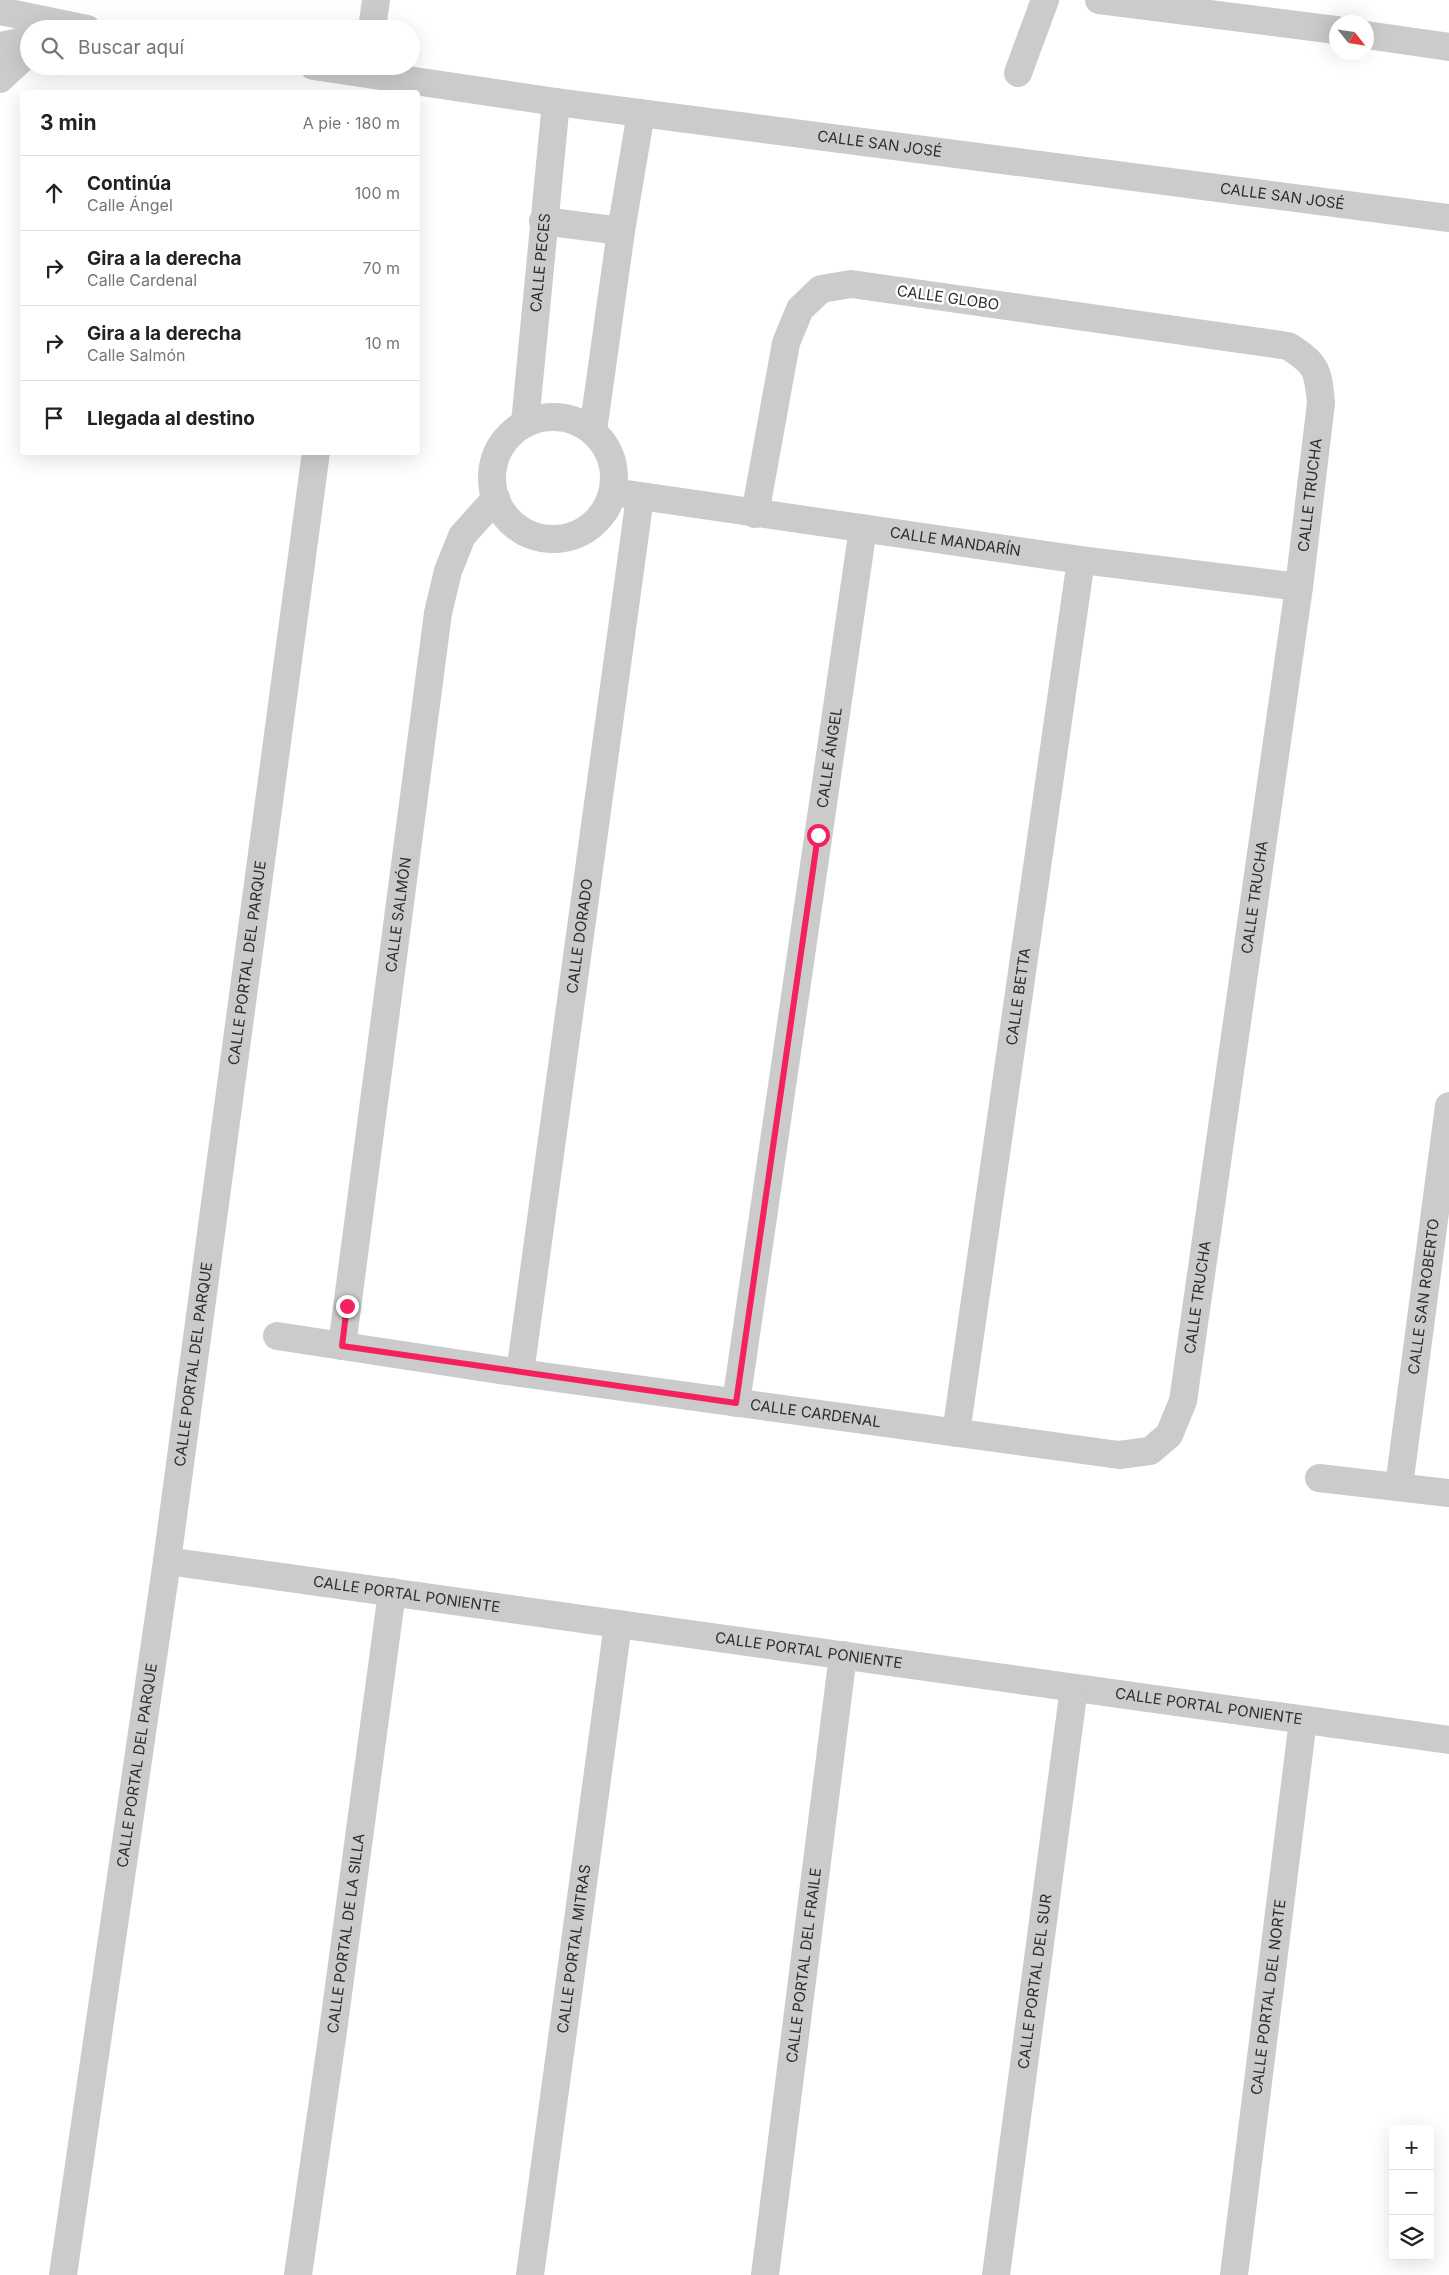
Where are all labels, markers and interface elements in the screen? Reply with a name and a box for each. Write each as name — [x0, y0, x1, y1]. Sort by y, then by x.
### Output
north arrow — [1329, 15, 1374, 60]
search box — [20, 20, 420, 75]
icon: search — [38, 34, 66, 62]
text: Buscar aquí — [78, 36, 184, 59]
text: 3 min — [40, 110, 96, 135]
text: A pie · 180 m — [303, 113, 400, 133]
street label: CALLE SAN JOSÉ — [816, 126, 943, 161]
text: Continúa — [87, 172, 171, 195]
street label: CALLE SAN JOSÉ — [1219, 178, 1346, 213]
icon: ahead — [40, 179, 68, 207]
text: 100 m — [355, 183, 400, 203]
text: Calle Ángel — [87, 195, 173, 215]
street label: CALLE PECES — [526, 212, 554, 313]
text: Gira a la derecha — [87, 247, 242, 270]
icon: right — [40, 254, 68, 282]
text: 70 m — [363, 258, 400, 278]
text: Calle Cardenal — [87, 270, 197, 290]
street label: CALLE GLOBO — [896, 281, 1000, 314]
text: Gira a la derecha — [87, 322, 242, 345]
icon: right — [40, 329, 68, 357]
text: 10 m — [365, 333, 400, 353]
text: Calle Salmón — [87, 345, 185, 365]
icon: arrive — [40, 404, 68, 432]
text: Llegada al destino — [87, 407, 255, 430]
street label: CALLE TRUCHA — [1293, 437, 1326, 553]
street label: CALLE MANDARÍN — [889, 522, 1022, 560]
street label: CALLE ÁNGEL — [812, 706, 846, 809]
route start — [807, 824, 830, 847]
street label: CALLE TRUCHA — [1237, 839, 1272, 955]
street label: CALLE SALMÓN — [381, 856, 415, 973]
street label: CALLE PORTAL DEL PARQUE — [224, 859, 270, 1066]
street label: CALLE DORADO — [562, 877, 597, 995]
street label: CALLE BETTA — [1002, 946, 1034, 1047]
street label: CALLE SAN ROBERTO — [1404, 1217, 1443, 1376]
street label: CALLE TRUCHA — [1180, 1239, 1215, 1355]
street label: CALLE PORTAL DEL PARQUE — [170, 1261, 216, 1468]
route end — [336, 1295, 359, 1318]
street label: CALLE CARDENAL — [749, 1395, 882, 1431]
street label: CALLE PORTAL PONIENTE — [312, 1571, 502, 1616]
street label: CALLE PORTAL PONIENTE — [714, 1628, 904, 1673]
street label: CALLE PORTAL DEL PARQUE — [112, 1662, 161, 1869]
street label: CALLE PORTAL PONIENTE — [1114, 1684, 1304, 1728]
street label: CALLE PORTAL DE LA SILLA — [323, 1832, 368, 2034]
street label: CALLE PORTAL MITRAS — [553, 1863, 594, 2035]
street label: CALLE PORTAL DEL FRAILE — [782, 1867, 825, 2064]
street label: CALLE PORTAL DEL SUR — [1013, 1892, 1056, 2070]
street label: CALLE PORTAL DEL NORTE — [1246, 1898, 1290, 2096]
map controls — [1389, 2125, 1434, 2260]
button: + — [1389, 2125, 1434, 2170]
button: − — [1389, 2170, 1434, 2215]
button: layers — [1389, 2215, 1434, 2260]

